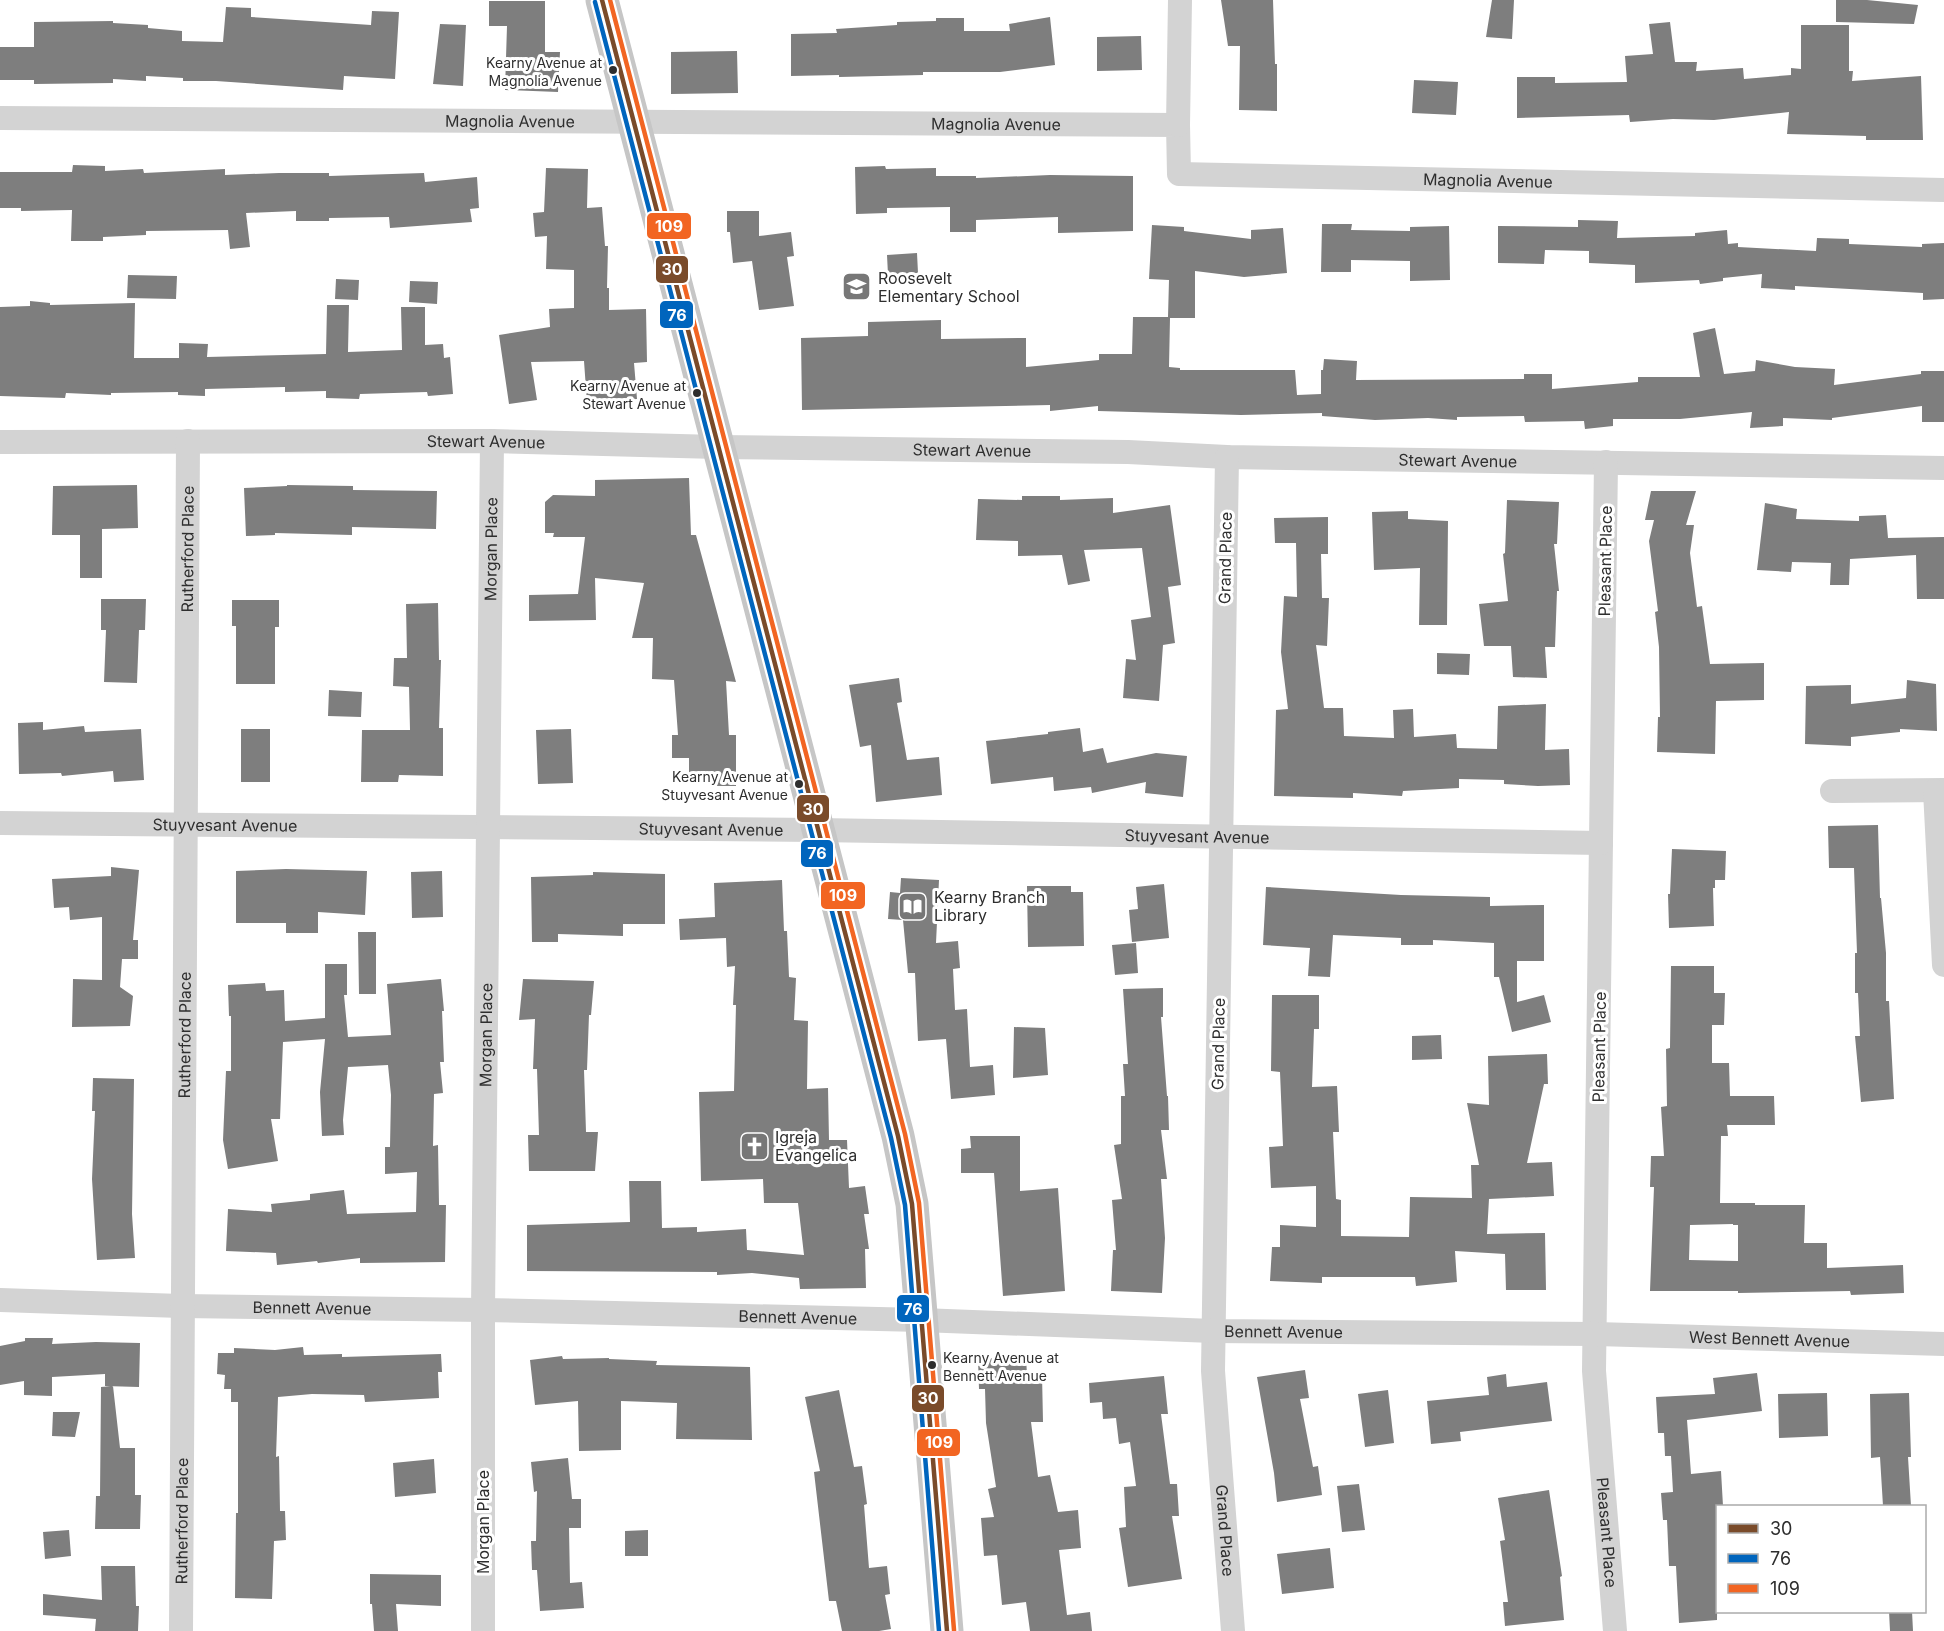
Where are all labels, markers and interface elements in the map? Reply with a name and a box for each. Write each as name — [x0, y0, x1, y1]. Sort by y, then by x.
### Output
place label: Kearny Avenue at Magnolia Avenue — [486, 54, 602, 89]
marker: Kearny Avenue at Magnolia Avenue — [607, 64, 619, 76]
street label: Magnolia Avenue — [445, 111, 575, 131]
street label: Magnolia Avenue — [931, 114, 1061, 134]
street label: Magnolia Avenue — [1423, 169, 1553, 192]
line badge: 109 — [646, 212, 692, 240]
text: 109 — [655, 216, 683, 236]
line badge: 30 — [655, 255, 689, 284]
text: 30 — [661, 259, 683, 279]
place label: Roosevelt Elementary School — [878, 268, 1020, 306]
school or university icon: Roosevelt Elementary School — [841, 271, 873, 303]
line badge: 76 — [659, 300, 694, 329]
text: 76 — [667, 305, 687, 325]
place label: Kearny Avenue at Stewart Avenue — [570, 377, 686, 412]
marker: Kearny Avenue at Stewart Avenue — [691, 387, 703, 399]
street label: Stewart Avenue — [427, 431, 546, 452]
street label: Stewart Avenue — [912, 439, 1031, 461]
street label: Stewart Avenue — [1398, 450, 1517, 471]
street label: Rutherford Place — [177, 486, 198, 612]
street label: Morgan Place — [480, 497, 501, 601]
street label: Pleasant Place — [1594, 505, 1616, 617]
street label: Grand Place — [1214, 512, 1236, 604]
place label: Kearny Avenue at Stuyvesant Avenue — [661, 768, 788, 803]
marker: Kearny Avenue at Stuyvesant Avenue — [793, 778, 805, 790]
line badge: 30 — [796, 794, 830, 823]
text: 30 — [802, 799, 824, 819]
street label: Stuyvesant Avenue — [152, 814, 297, 836]
street label: Stuyvesant Avenue — [638, 818, 783, 840]
street label: Stuyvesant Avenue — [1124, 825, 1269, 847]
line badge: 76 — [800, 839, 834, 868]
text: 76 — [807, 843, 827, 863]
line badge: 109 — [820, 881, 866, 910]
text: 109 — [829, 885, 857, 905]
place label: Kearny Branch Library — [934, 887, 1045, 925]
library icon: Kearny Branch Library — [897, 890, 929, 922]
street label: Rutherford Place — [174, 972, 195, 1098]
street label: Morgan Place — [475, 983, 496, 1087]
street label: Pleasant Place — [1588, 991, 1610, 1103]
street label: Grand Place — [1207, 998, 1229, 1090]
place label: Igreja Evangelica — [775, 1127, 857, 1165]
church icon: Igreja Evangelica — [738, 1130, 770, 1162]
line badge: 76 — [896, 1294, 930, 1323]
street label: Bennett Avenue — [252, 1297, 371, 1319]
text: 76 — [903, 1299, 923, 1319]
street label: Bennett Avenue — [738, 1306, 857, 1329]
street label: Bennett Avenue — [1224, 1321, 1343, 1342]
street label: West Bennett Avenue — [1689, 1327, 1850, 1351]
place label: Kearny Avenue at Bennett Avenue — [943, 1349, 1059, 1384]
marker: Kearny Avenue at Bennett Avenue — [926, 1359, 938, 1371]
line badge: 30 — [911, 1384, 945, 1413]
text: 30 — [917, 1388, 939, 1408]
line badge: 109 — [916, 1428, 961, 1457]
text: 109 — [925, 1432, 953, 1452]
street label: Rutherford Place — [171, 1458, 192, 1584]
street label: Morgan Place — [473, 1470, 493, 1574]
street label: Pleasant Place — [1593, 1476, 1621, 1588]
street label: Grand Place — [1212, 1484, 1239, 1577]
legend — [1716, 1505, 1926, 1613]
text: 30 — [1770, 1518, 1792, 1539]
text: 76 — [1770, 1548, 1791, 1569]
text: 109 — [1770, 1578, 1800, 1599]

